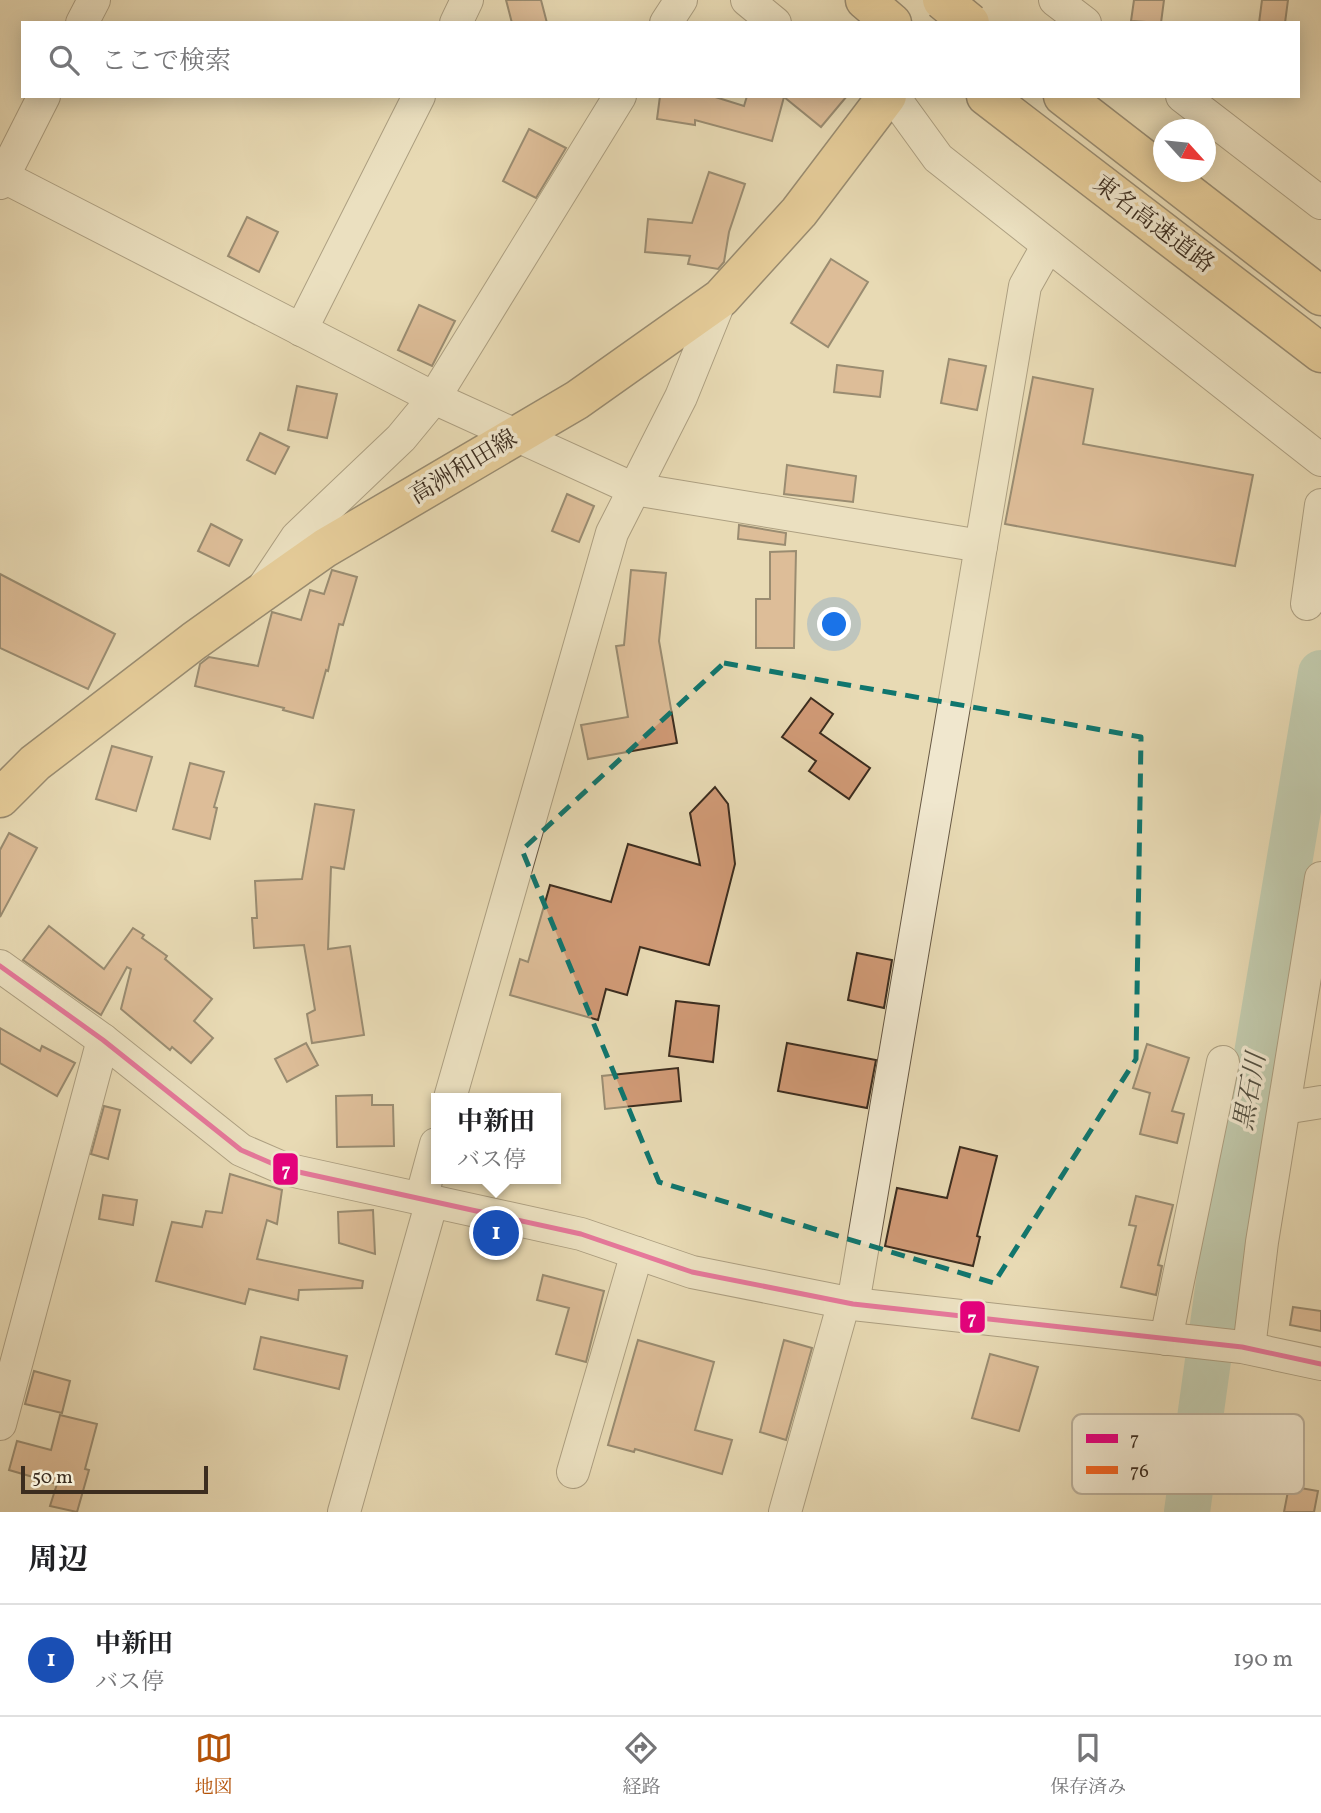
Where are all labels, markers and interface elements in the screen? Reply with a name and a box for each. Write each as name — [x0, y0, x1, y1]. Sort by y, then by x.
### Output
search box — [21, 21, 1300, 98]
icon: search — [45, 41, 83, 79]
text: ここで検索 — [101, 44, 231, 80]
north arrow — [1153, 119, 1216, 182]
street label: 東名高速道路 — [1085, 168, 1221, 282]
street label: 高洲和田線 — [404, 423, 524, 513]
your location — [817, 607, 851, 641]
water label: 黒石川 — [1226, 1048, 1276, 1134]
popup — [431, 1093, 561, 1184]
text: 中新田 — [457, 1105, 535, 1141]
text: バス停 — [457, 1145, 526, 1177]
line badge: 7 — [272, 1152, 299, 1186]
text: 7 — [281, 1158, 291, 1184]
pin: 1 — [473, 1207, 519, 1259]
line badge: 7 — [959, 1300, 986, 1334]
text: 7 — [967, 1306, 977, 1332]
legend — [1072, 1414, 1304, 1494]
text: 7 — [1130, 1427, 1139, 1453]
text: 76 — [1130, 1459, 1149, 1485]
scale bar — [21, 1463, 208, 1495]
text: 50 m — [32, 1465, 73, 1491]
text: 周辺 — [28, 1540, 88, 1582]
text: 中新田 — [95, 1627, 173, 1663]
text: 1 — [46, 1644, 56, 1676]
text: 190 m — [1233, 1644, 1293, 1676]
text: バス停 — [95, 1667, 164, 1699]
tab: 地図 — [195, 1729, 233, 1801]
tab: 経路 — [622, 1729, 660, 1801]
tab: 保存済み — [1050, 1729, 1126, 1801]

